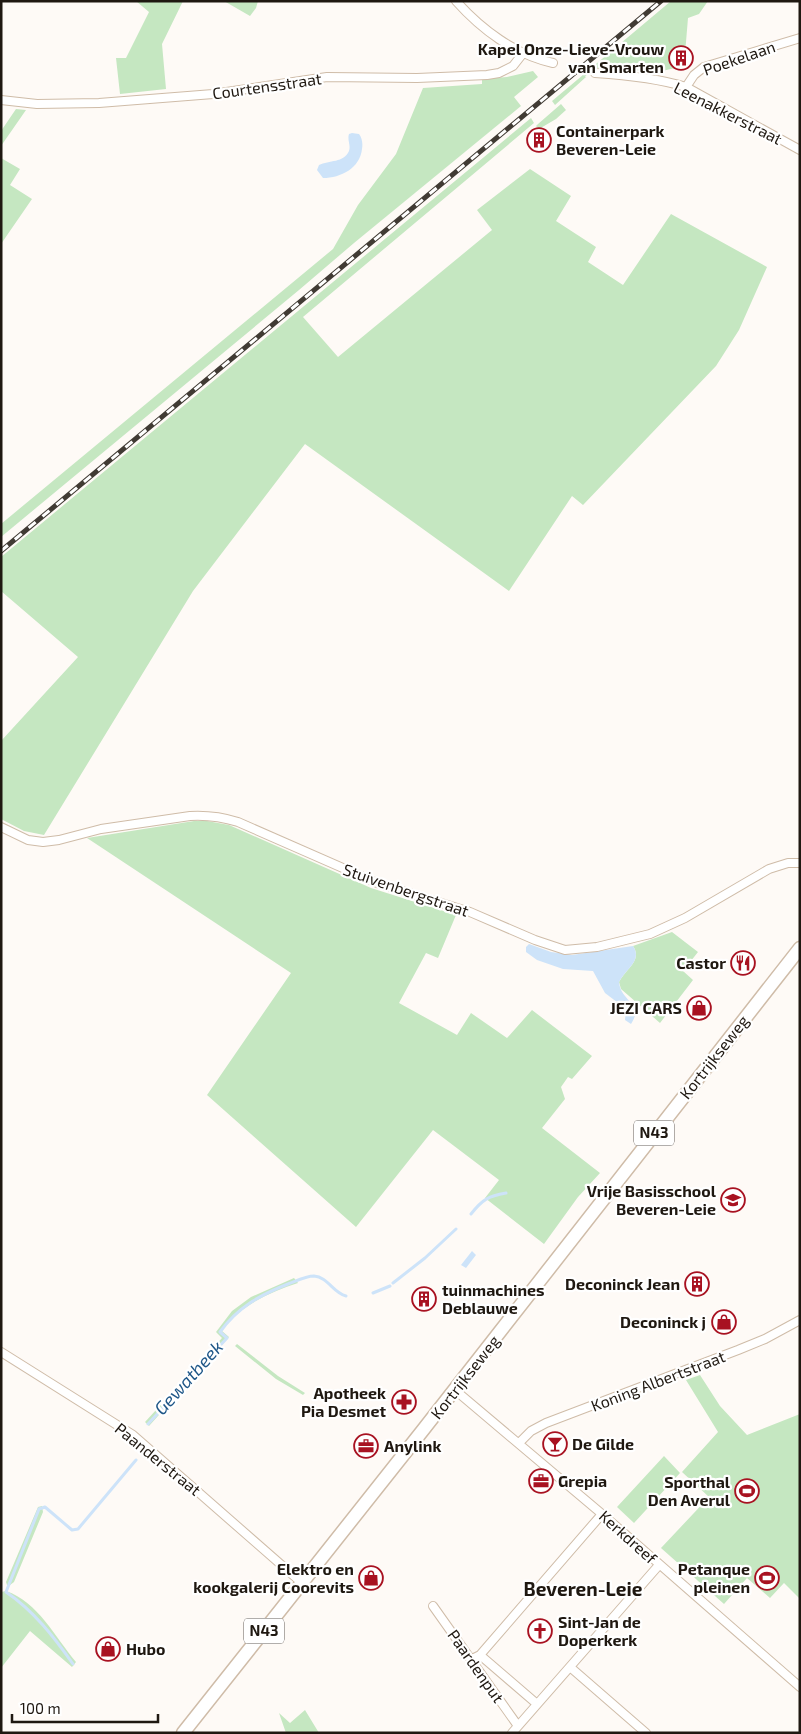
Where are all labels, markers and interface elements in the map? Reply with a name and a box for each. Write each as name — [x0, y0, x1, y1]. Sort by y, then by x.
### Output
street label: Poekelaan — [700, 36, 777, 79]
place label: Kapel Onze-Lieve-Vrouw van Smarten — [478, 39, 664, 76]
building icon: Kapel Onze-Lieve-Vrouw van Smarten — [668, 45, 694, 71]
street label: Courtensstraat — [211, 68, 323, 103]
street label: Leenakkerstraat — [671, 77, 785, 148]
place label: Containerpark Beveren-Leie — [556, 121, 665, 158]
building icon: Containerpark Beveren-Leie — [526, 127, 552, 153]
street label: Stuivenbergstraat — [341, 859, 471, 920]
restaurant icon: Castor — [730, 950, 756, 976]
place label: Castor — [676, 953, 726, 972]
shop icon: JEZI CARS — [686, 995, 712, 1021]
place label: JEZI CARS — [610, 998, 682, 1017]
street label: Kortrijkseweg — [675, 1011, 753, 1103]
road number: N43 — [634, 1120, 674, 1146]
place label: Vrije Basisschool Beveren-Leie — [587, 1181, 717, 1218]
school or university icon: Vrije Basisschool Beveren-Leie — [720, 1187, 746, 1213]
building icon: Deconinck Jean — [684, 1271, 710, 1297]
place label: Deconinck Jean — [565, 1274, 680, 1293]
place label: tuinmachines Deblauwe — [442, 1280, 545, 1317]
building icon: tuinmachines Deblauwe — [411, 1286, 437, 1312]
shop icon: Deconinck j — [711, 1309, 737, 1335]
place label: Deconinck j — [620, 1312, 706, 1331]
street label: Kortrijkseweg — [426, 1331, 504, 1423]
water label: Gewatbeek — [149, 1336, 227, 1419]
street label: Koning Albertstraat — [588, 1346, 728, 1415]
place label: Apotheek Pia Desmet — [301, 1383, 386, 1420]
pharmacy icon: Apotheek Pia Desmet — [391, 1389, 417, 1415]
street label: Paanderstraat — [112, 1418, 205, 1499]
bar icon: De Gilde — [542, 1431, 568, 1457]
office icon: Anylink — [353, 1433, 379, 1459]
place label: De Gilde — [572, 1434, 634, 1453]
place label: Anylink — [384, 1436, 441, 1456]
office icon: Grepia — [528, 1468, 554, 1494]
place label: Grepia — [558, 1471, 607, 1490]
place label: Sporthal Den Averul — [648, 1472, 731, 1509]
sports icon: Sporthal Den Averul — [734, 1478, 760, 1504]
street label: Kerkdreef — [596, 1506, 662, 1568]
place label: Elektro en kookgalerij Coorevits — [193, 1559, 354, 1596]
place label: Petanque pleinen — [678, 1559, 750, 1596]
shop icon: Elektro en kookgalerij Coorevits — [358, 1565, 384, 1591]
sports icon: Petanque pleinen — [754, 1565, 780, 1591]
district label: Beveren-Leie — [524, 1577, 643, 1600]
place label: Sint-Jan de Doperkerk — [558, 1612, 641, 1649]
road number: N43 — [244, 1618, 284, 1644]
church icon: Sint-Jan de Doperkerk — [527, 1618, 553, 1644]
street label: Paardenput — [444, 1626, 509, 1706]
shop icon: Hubo — [95, 1636, 121, 1662]
place label: Hubo — [126, 1639, 166, 1658]
scale bar — [12, 1692, 159, 1724]
text: 100 m — [20, 1699, 61, 1717]

